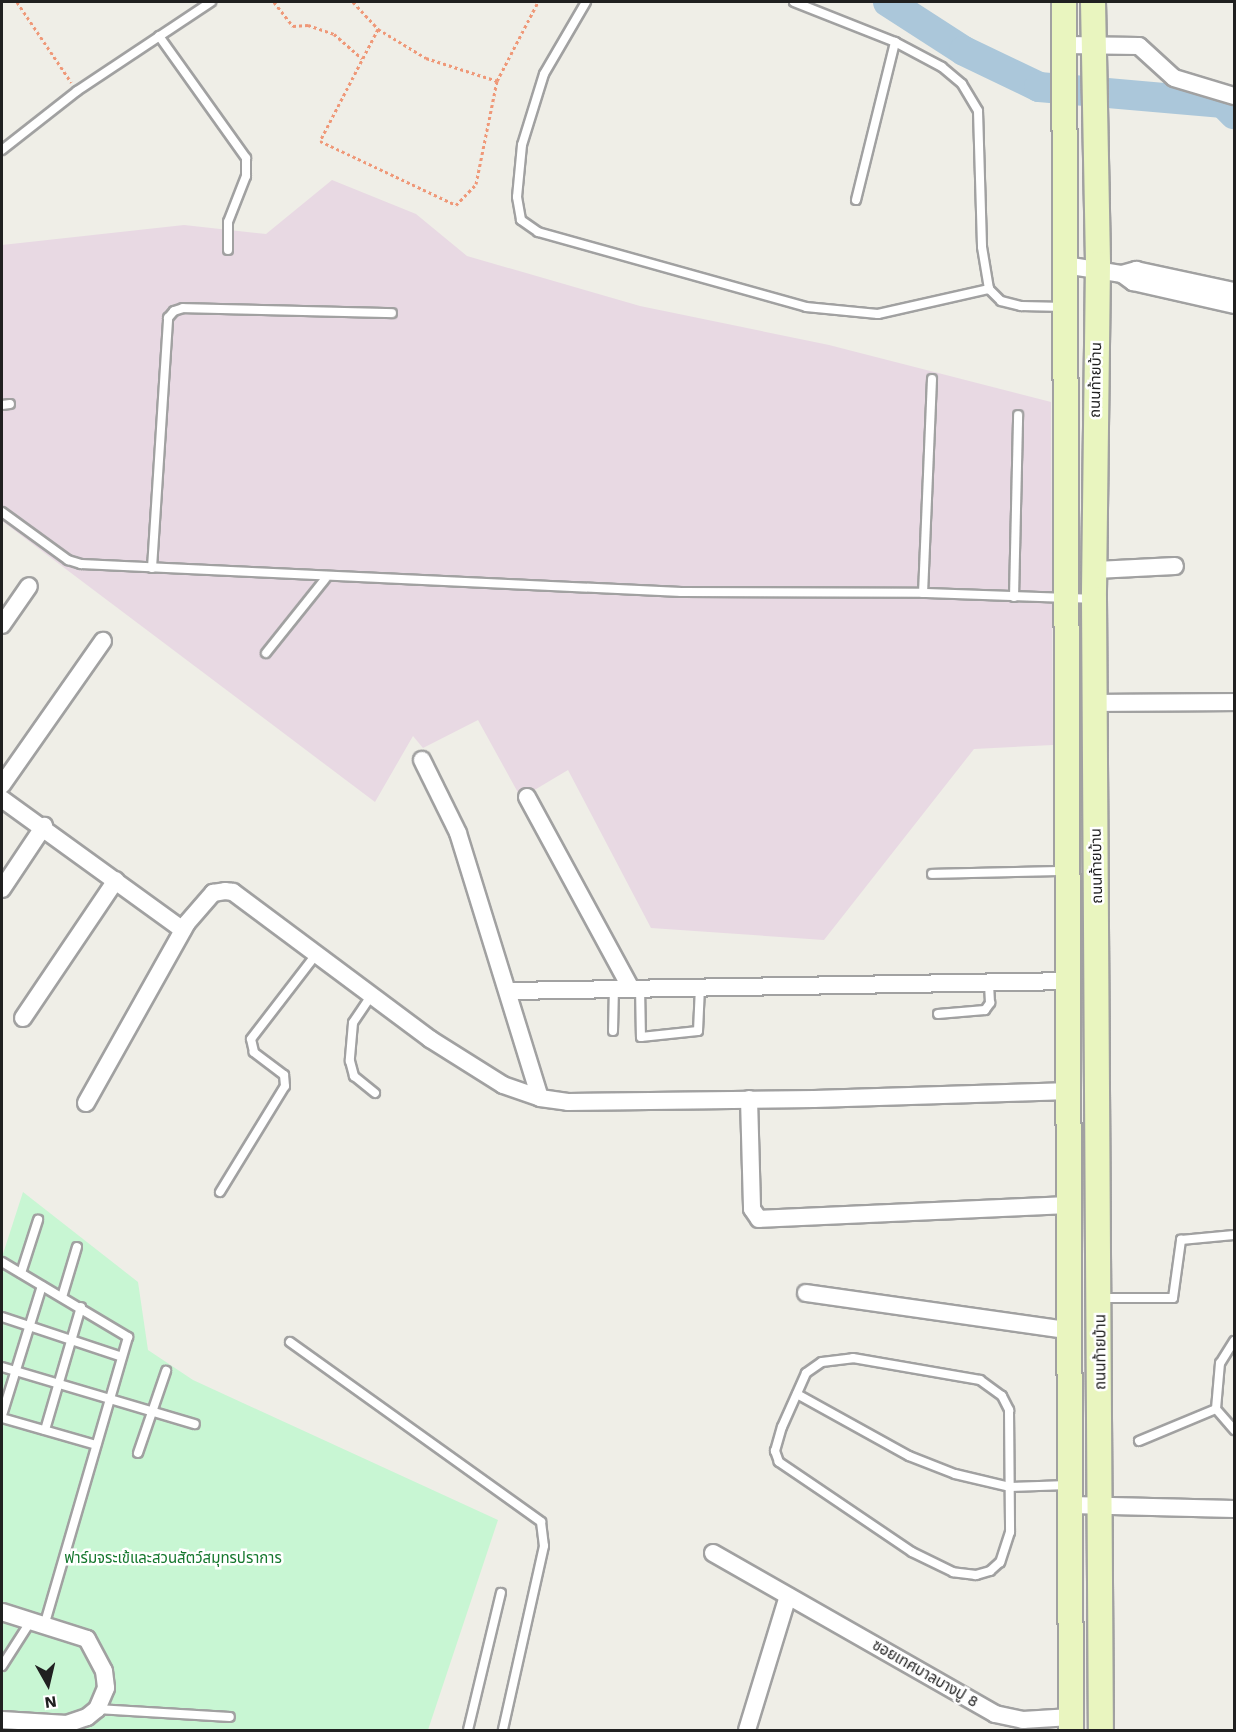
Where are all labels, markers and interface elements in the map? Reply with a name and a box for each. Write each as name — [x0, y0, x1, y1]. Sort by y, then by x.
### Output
street label: ถนนท้ายบ้าน — [1086, 342, 1106, 418]
street label: ถนนท้ายบ้าน — [1087, 828, 1107, 904]
street label: ถนนท้ายบ้าน — [1092, 1314, 1110, 1390]
park label: ฟาร์มจระเข้และสวนสัตว์สมุทรปราการ — [64, 1550, 282, 1568]
street label: ซอยเทศบาลบางปู 8 — [869, 1636, 981, 1712]
north arrow — [18, 1654, 78, 1714]
text: N — [43, 1692, 58, 1713]

